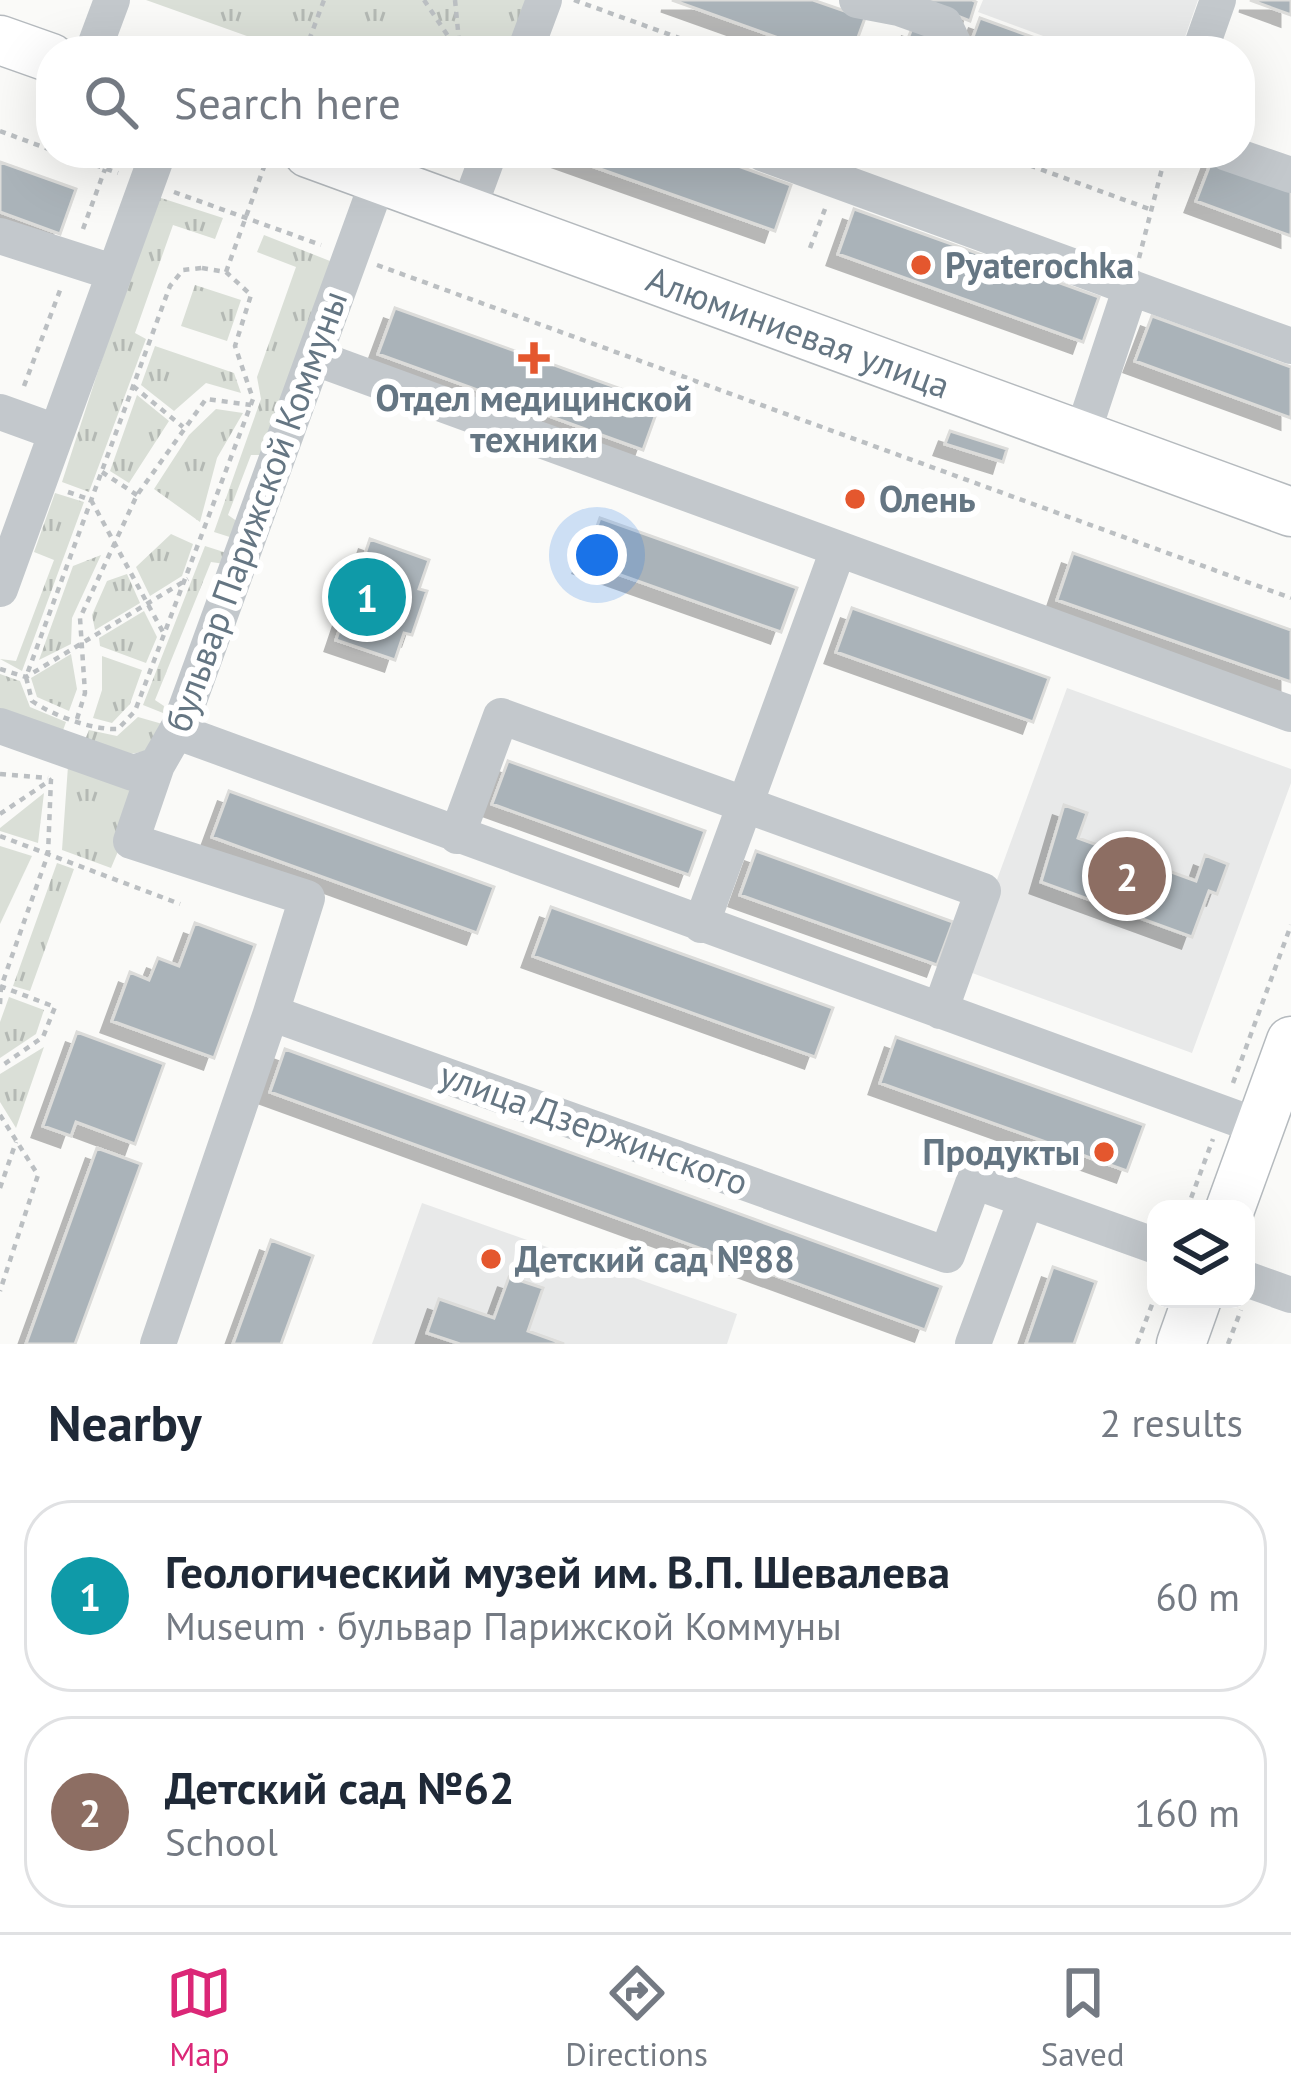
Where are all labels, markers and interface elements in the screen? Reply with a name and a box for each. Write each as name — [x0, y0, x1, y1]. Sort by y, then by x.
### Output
search box — [36, 36, 1255, 168]
icon: search — [78, 69, 144, 135]
text: Search here — [174, 73, 401, 131]
place label: Pyaterochka — [945, 241, 1134, 288]
marker: Pyaterochka — [908, 252, 934, 278]
street label: Алюминиевая улица — [640, 255, 957, 408]
street label: бульвар Парижской Коммуны — [154, 284, 357, 738]
marker: Отдел медицинской техники — [521, 345, 547, 371]
place label: Отдел медицинской техники — [376, 374, 692, 462]
place label: Олень — [879, 475, 976, 522]
marker: Олень — [842, 486, 868, 512]
your location — [567, 525, 627, 585]
pin: 1 — [328, 552, 406, 642]
pin: 2 — [1088, 831, 1166, 921]
street label: улица Дзержинского — [433, 1050, 755, 1205]
place label: Продукты — [923, 1128, 1080, 1175]
marker: Продукты — [1091, 1139, 1117, 1165]
map controls — [1147, 1200, 1255, 1308]
button: layers — [1147, 1200, 1255, 1308]
place label: Детский сад №88 — [515, 1235, 795, 1282]
marker: Детский сад №88 — [478, 1246, 504, 1272]
text: Nearby — [48, 1389, 202, 1455]
text: 2 results — [1100, 1397, 1243, 1448]
text: Геологический музей им. В.П. Шевалева — [165, 1542, 950, 1600]
text: 1 — [79, 1571, 101, 1622]
text: 60 m — [1155, 1571, 1240, 1622]
text: Museum · бульвар Парижской Коммуны — [165, 1600, 842, 1651]
text: Детский сад №62 — [165, 1758, 515, 1816]
text: 2 — [79, 1787, 101, 1838]
text: 160 m — [1134, 1787, 1240, 1838]
text: School — [165, 1816, 278, 1867]
tab: Map — [166, 1960, 232, 2075]
tab: Directions — [565, 1960, 708, 2075]
tab: Saved — [1041, 1960, 1125, 2075]

